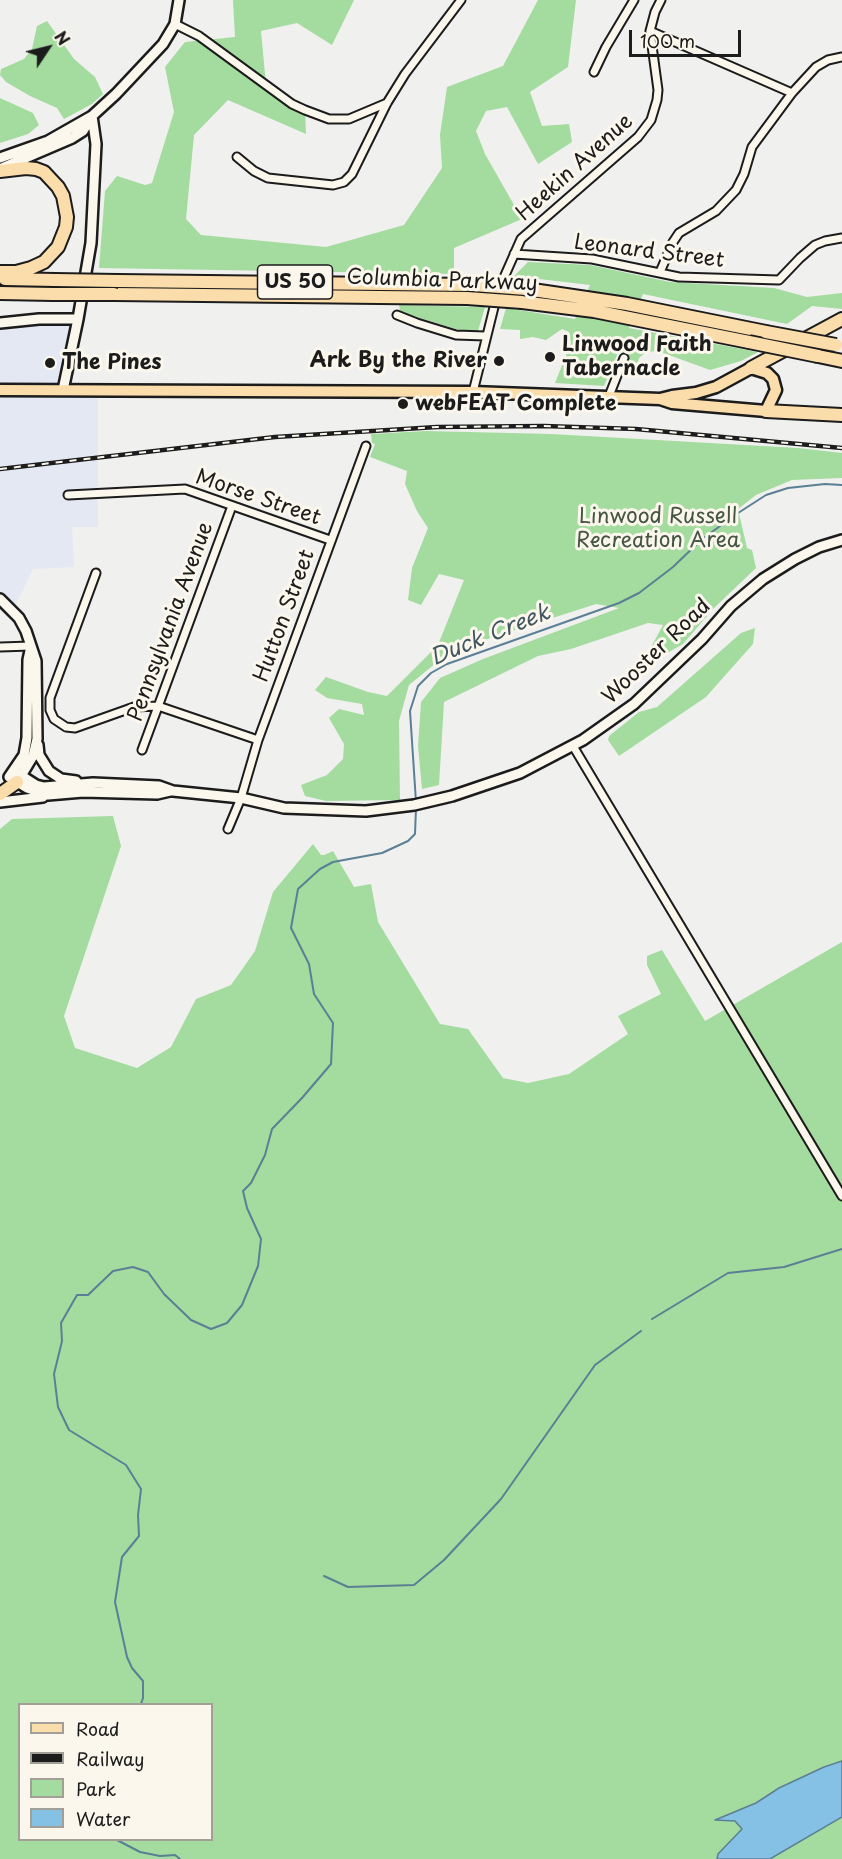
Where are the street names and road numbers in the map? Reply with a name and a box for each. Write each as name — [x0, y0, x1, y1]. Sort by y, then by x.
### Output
street label: Heekin Avenue — [512, 109, 638, 227]
street label: Leonard Street — [573, 230, 725, 274]
road number: US 50 — [258, 265, 332, 299]
street label: Columbia Parkway — [346, 265, 538, 297]
street label: Morse Street — [192, 465, 324, 531]
street label: Pennsylvania Avenue — [123, 519, 219, 725]
street label: Hutton Street — [249, 546, 321, 686]
street label: Wooster Road — [598, 594, 716, 710]

